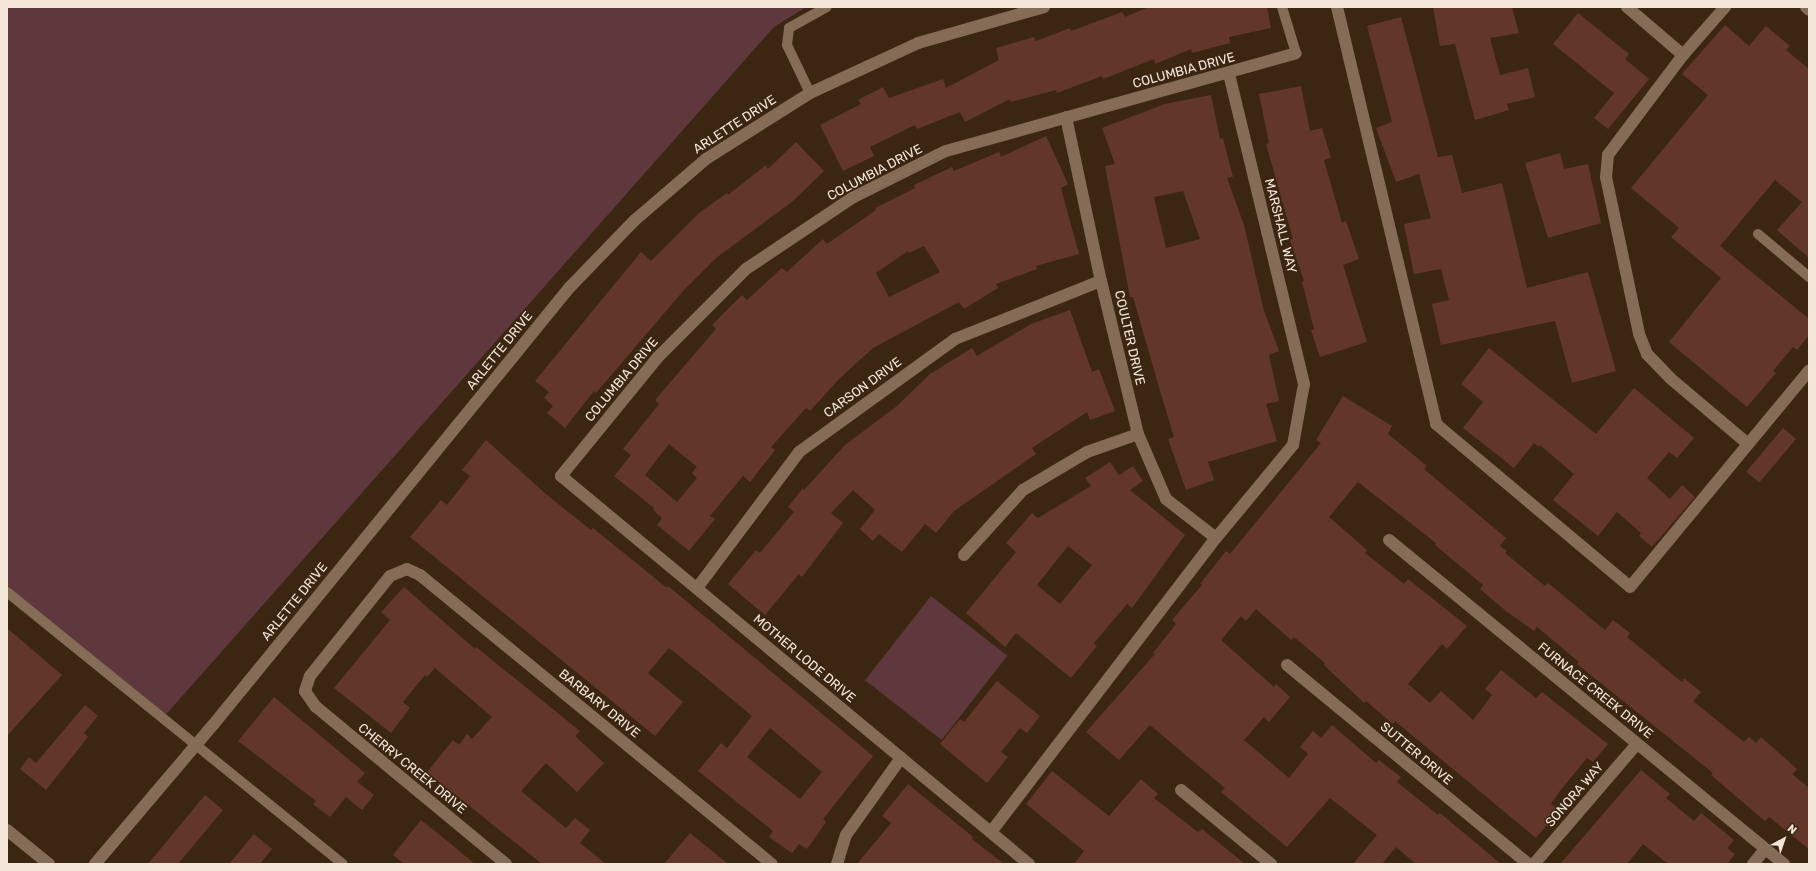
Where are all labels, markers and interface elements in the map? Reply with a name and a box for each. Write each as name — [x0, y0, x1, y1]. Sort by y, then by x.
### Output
street label: COLUMBIA DRIVE — [1131, 50, 1237, 92]
street label: ARLETTE DRIVE — [691, 92, 779, 158]
street label: COLUMBIA DRIVE — [825, 141, 925, 205]
street label: MARSHALL WAY — [1261, 177, 1299, 275]
street label: COULTER DRIVE — [1111, 289, 1147, 387]
street label: ARLETTE DRIVE — [464, 309, 536, 393]
street label: COLUMBIA DRIVE — [582, 335, 662, 425]
street label: CARSON DRIVE — [821, 355, 905, 421]
street label: ARLETTE DRIVE — [259, 560, 331, 644]
street label: MOTHER LODE DRIVE — [750, 612, 858, 706]
street label: FURNACE CREEK DRIVE — [1534, 640, 1656, 742]
street label: BARBARY DRIVE — [555, 666, 643, 742]
street label: SUTTER DRIVE — [1377, 719, 1455, 789]
street label: CHERRY CREEK DRIVE — [354, 720, 470, 818]
street label: SONORA WAY — [1542, 759, 1608, 831]
north arrow — [1764, 819, 1804, 859]
text: N — [1785, 822, 1799, 837]

